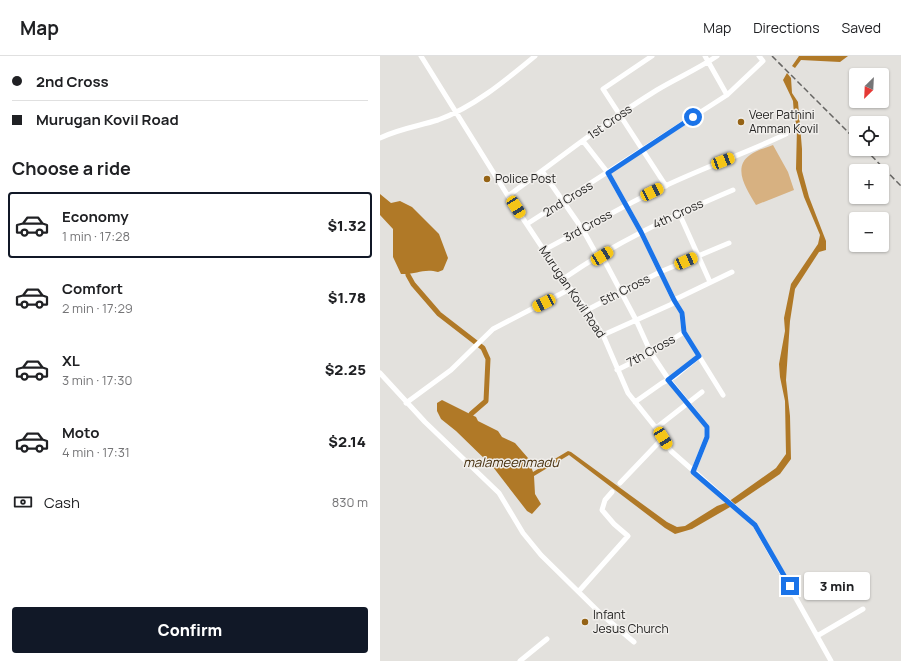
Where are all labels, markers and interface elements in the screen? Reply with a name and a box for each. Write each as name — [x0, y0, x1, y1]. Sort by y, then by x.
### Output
text: Map — [20, 15, 59, 41]
text: Map — [703, 18, 731, 37]
text: Directions — [753, 18, 820, 37]
text: Saved — [842, 18, 881, 37]
north arrow — [849, 68, 889, 108]
map controls — [849, 68, 889, 252]
text: 2nd Cross — [36, 71, 109, 92]
street label: 1st Cross — [584, 100, 635, 143]
place label: Veer Pathini Amman Kovil — [749, 106, 818, 137]
route start — [684, 108, 702, 126]
text: Murugan Kovil Road — [36, 109, 179, 130]
button: locate — [849, 116, 889, 156]
marker: Veer Pathini Amman Kovil — [736, 117, 746, 127]
car — [710, 151, 736, 171]
text: Choose a ride — [12, 156, 131, 180]
button: + — [849, 164, 889, 204]
place label: Police Post — [495, 170, 556, 187]
marker: Police Post — [482, 174, 492, 184]
street label: 2nd Cross — [540, 177, 596, 221]
car — [639, 181, 665, 203]
car — [504, 194, 528, 220]
street label: 4th Cross — [650, 194, 706, 233]
street label: 3rd Cross — [561, 205, 615, 246]
text: Economy — [62, 206, 129, 227]
icon: car — [14, 207, 50, 243]
button: − — [849, 212, 889, 252]
text: $1.32 — [327, 215, 366, 236]
text: 1 min · 17:28 — [62, 227, 130, 245]
street label: Murugan Kovil Road — [535, 242, 610, 341]
car — [589, 245, 615, 267]
car — [673, 251, 699, 271]
street label: 5th Cross — [597, 270, 653, 309]
text: Comfort — [62, 278, 123, 299]
icon: car — [14, 279, 50, 315]
text: $1.78 — [328, 287, 366, 308]
car — [531, 292, 557, 314]
text: 2 min · 17:29 — [62, 299, 133, 317]
street label: 7th Cross — [624, 330, 678, 371]
text: XL — [62, 350, 80, 371]
icon: car — [14, 351, 50, 387]
text: $2.25 — [325, 359, 366, 380]
text: 3 min · 17:30 — [62, 371, 132, 389]
text: Moto — [62, 422, 99, 443]
icon: car — [14, 423, 50, 459]
car — [652, 425, 674, 451]
text: $2.14 — [328, 431, 366, 452]
text: 4 min · 17:31 — [62, 443, 130, 461]
water label: malameenmadu — [463, 453, 560, 471]
icon: cash — [12, 491, 34, 513]
text: Cash — [44, 492, 80, 513]
text: 830 m — [332, 493, 368, 511]
callout: 3 min — [804, 572, 870, 600]
route end — [781, 577, 799, 595]
text: 3 min — [820, 577, 854, 595]
place label: Infant Jesus Church — [593, 606, 669, 637]
button: Confirm — [12, 607, 368, 653]
marker: Infant Jesus Church — [580, 617, 590, 627]

